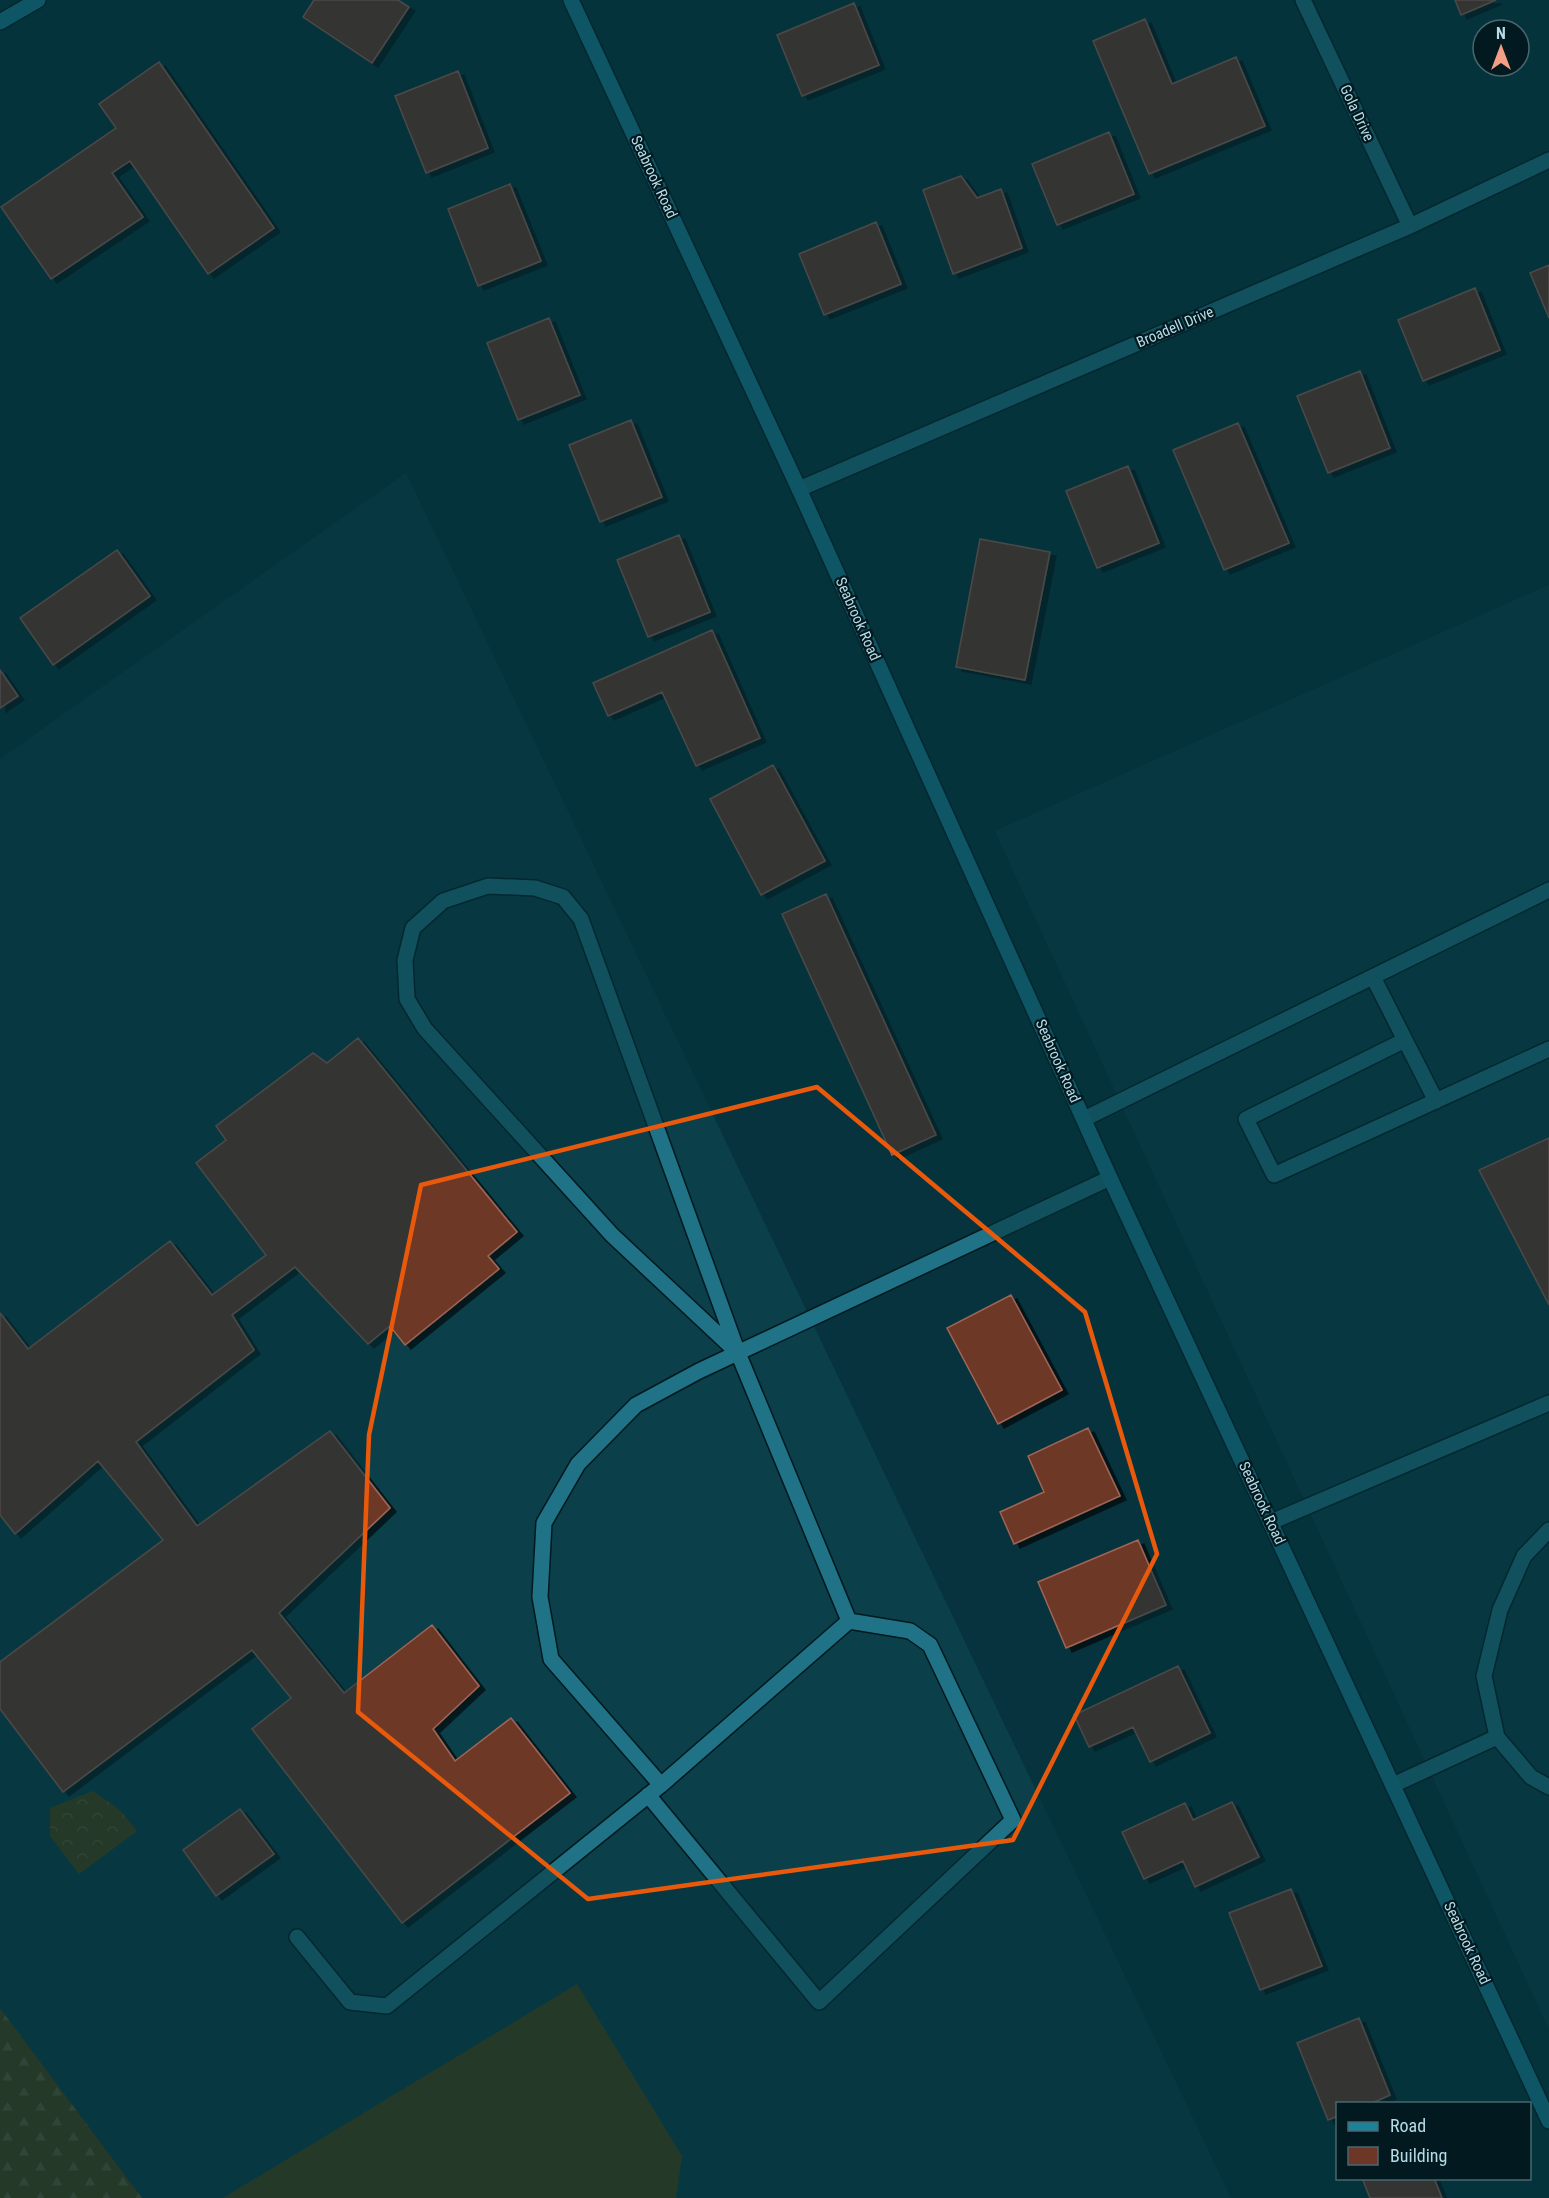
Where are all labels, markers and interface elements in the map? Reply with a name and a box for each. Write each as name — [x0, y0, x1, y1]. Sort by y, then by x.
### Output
north arrow — [1471, 18, 1531, 78]
text: N — [1496, 24, 1506, 43]
street label: Gola Drive — [1336, 82, 1378, 144]
street label: Seabrook Road — [627, 133, 681, 221]
street label: Broadell Drive — [1134, 303, 1216, 351]
street label: Seabrook Road — [832, 575, 884, 663]
street label: Seabrook Road — [1032, 1017, 1084, 1105]
street label: Seabrook Road — [1235, 1459, 1289, 1547]
street label: Seabrook Road — [1440, 1899, 1494, 1987]
legend — [1336, 2102, 1531, 2180]
text: Road — [1390, 2115, 1426, 2136]
text: Building — [1390, 2145, 1447, 2166]

